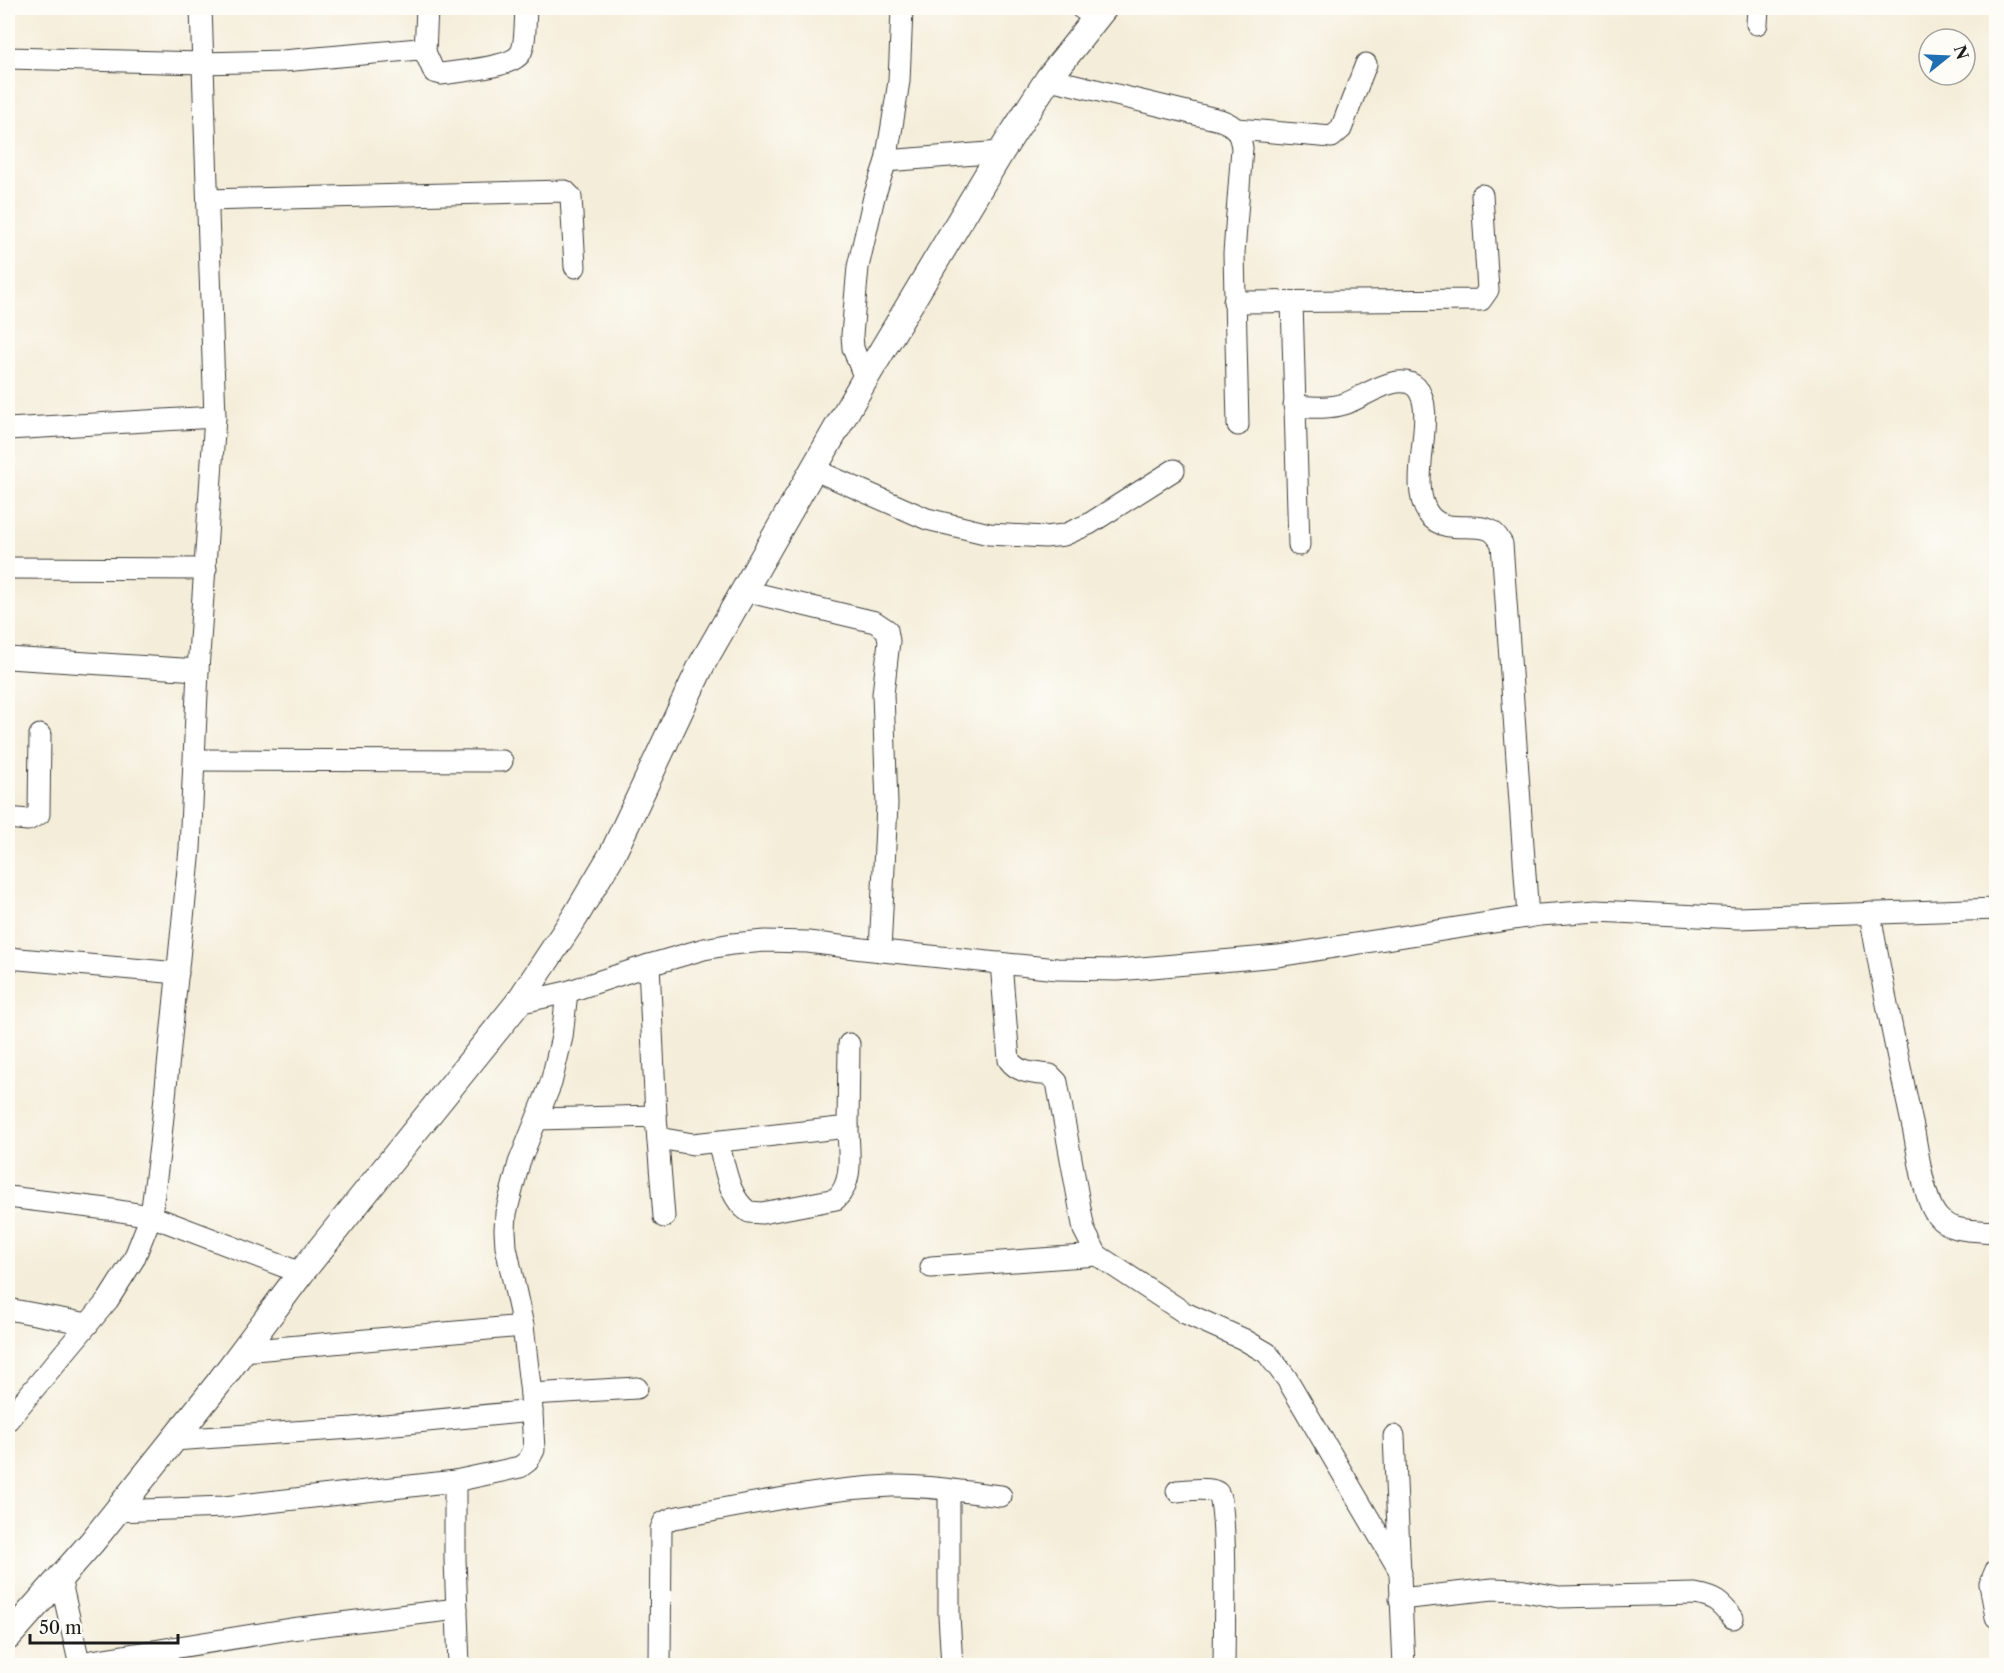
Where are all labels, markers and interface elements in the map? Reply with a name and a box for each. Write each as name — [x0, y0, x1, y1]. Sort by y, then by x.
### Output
north arrow — [1917, 27, 1977, 87]
text: N — [1950, 43, 1973, 62]
scale bar — [30, 1607, 178, 1645]
text: 50 m — [39, 1617, 82, 1639]

